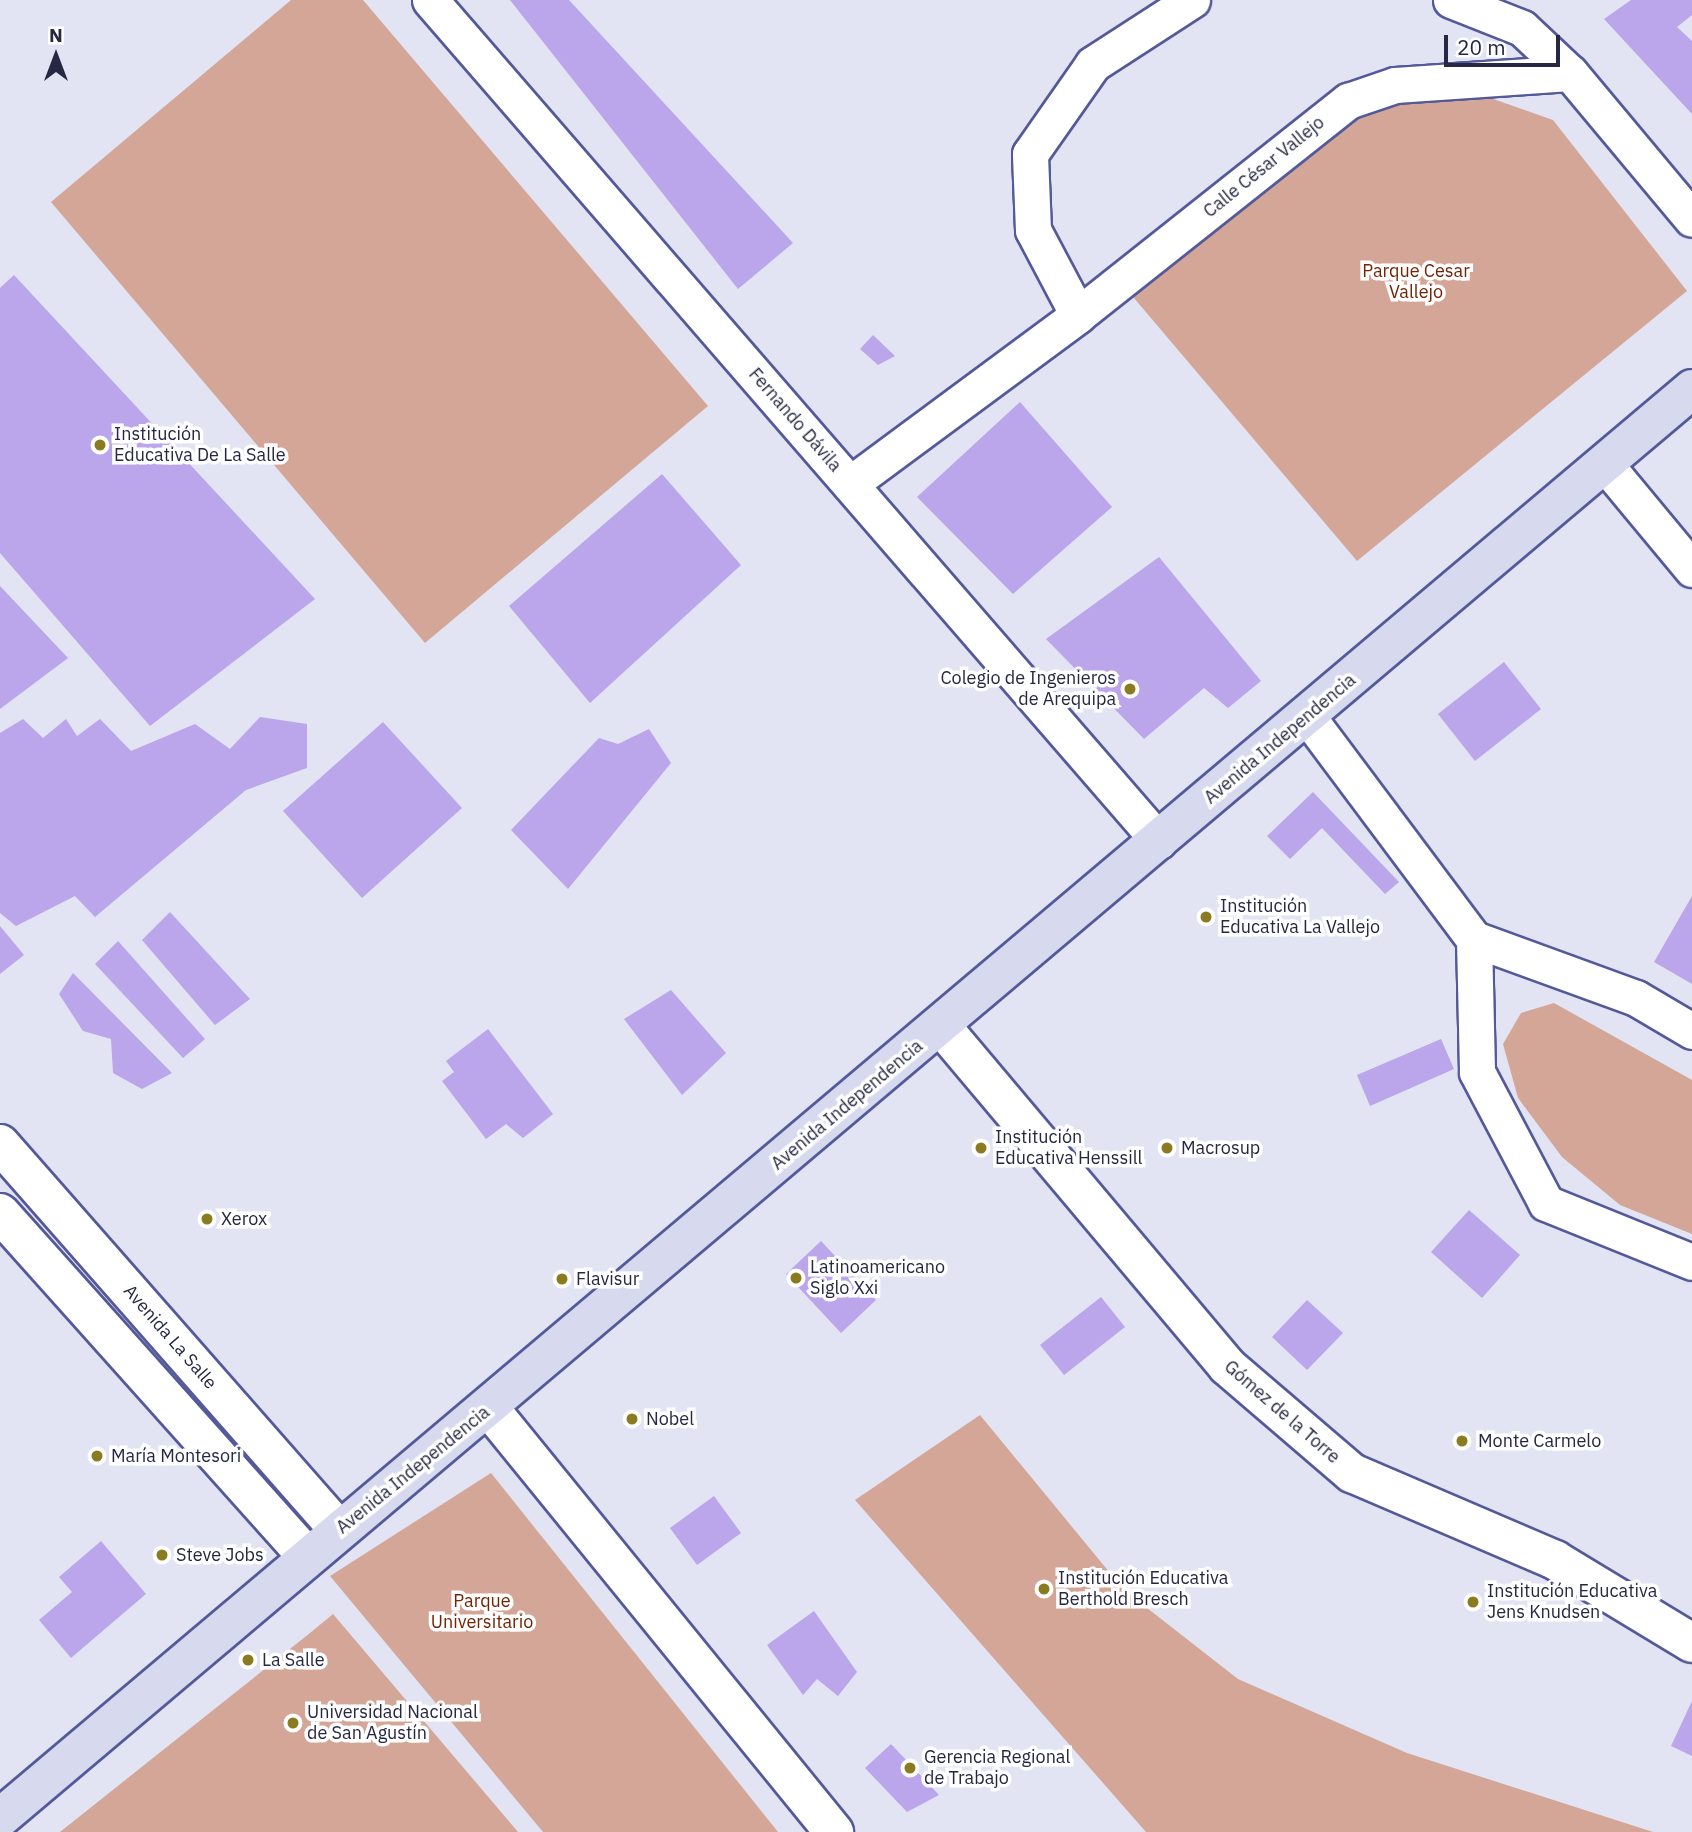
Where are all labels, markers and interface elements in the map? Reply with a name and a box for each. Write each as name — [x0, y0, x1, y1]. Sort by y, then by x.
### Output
north arrow — [21, 21, 91, 91]
scale bar — [1447, 21, 1562, 65]
text: N — [49, 23, 63, 47]
text: 20 m — [1457, 33, 1506, 61]
street label: Calle César Vallejo — [1199, 112, 1329, 222]
park label: Parque Cesar Vallejo — [1362, 261, 1470, 304]
street label: Fernando Dávila — [744, 364, 846, 476]
place label: Institución Educativa De La Salle — [114, 424, 286, 466]
marker: Institución Educativa De La Salle — [92, 437, 108, 453]
place label: Colegio de Ingenieros de Arequipa — [940, 668, 1116, 710]
street label: Avenida Independencia — [1200, 669, 1360, 809]
marker: Colegio de Ingenieros de Arequipa — [1122, 681, 1138, 697]
place label: Institución Educativa La Vallejo — [1220, 896, 1380, 939]
marker: Institución Educativa La Vallejo — [1198, 909, 1214, 925]
street label: Avenida Independencia — [767, 1035, 927, 1175]
place label: Institución Educativa Henssill — [995, 1127, 1142, 1170]
place label: Macrosup — [1181, 1137, 1260, 1159]
marker: Institución Educativa Henssill — [973, 1140, 989, 1156]
marker: Macrosup — [1159, 1140, 1175, 1156]
place label: Xerox — [221, 1208, 267, 1230]
marker: Xerox — [199, 1211, 215, 1227]
place label: Latinoamericano Siglo Xxi — [810, 1257, 945, 1300]
place label: Flavisur — [576, 1268, 639, 1290]
marker: Latinoamericano Siglo Xxi — [788, 1270, 804, 1286]
marker: Flavisur — [554, 1271, 570, 1287]
street label: Avenida La Salle — [119, 1280, 221, 1394]
street label: Gómez de la Torre — [1220, 1356, 1344, 1468]
street label: Avenida Independencia — [332, 1402, 494, 1538]
place label: Nobel — [646, 1408, 694, 1430]
marker: Nobel — [624, 1411, 640, 1427]
place label: Monte Carmelo — [1478, 1430, 1601, 1452]
marker: Monte Carmelo — [1452, 1431, 1472, 1451]
place label: María Montesori — [111, 1445, 241, 1467]
marker: María Montesori — [89, 1448, 105, 1464]
place label: Steve Jobs — [176, 1544, 264, 1566]
marker: Steve Jobs — [154, 1547, 170, 1563]
place label: Institución Educativa Berthold Bresch — [1058, 1568, 1228, 1610]
marker: Institución Educativa Berthold Bresch — [1036, 1581, 1052, 1597]
place label: Institución Educativa Jens Knudsen — [1487, 1581, 1657, 1624]
park label: Parque Universitario — [431, 1591, 533, 1634]
marker: Institución Educativa Jens Knudsen — [1465, 1594, 1481, 1610]
place label: La Salle — [262, 1649, 325, 1671]
marker: La Salle — [240, 1652, 256, 1668]
place label: Universidad Nacional de San Agustín — [307, 1702, 478, 1744]
marker: Universidad Nacional de San Agustín — [285, 1715, 301, 1731]
place label: Gerencia Regional de Trabajo — [924, 1747, 1070, 1790]
marker: Gerencia Regional de Trabajo — [902, 1760, 918, 1776]

